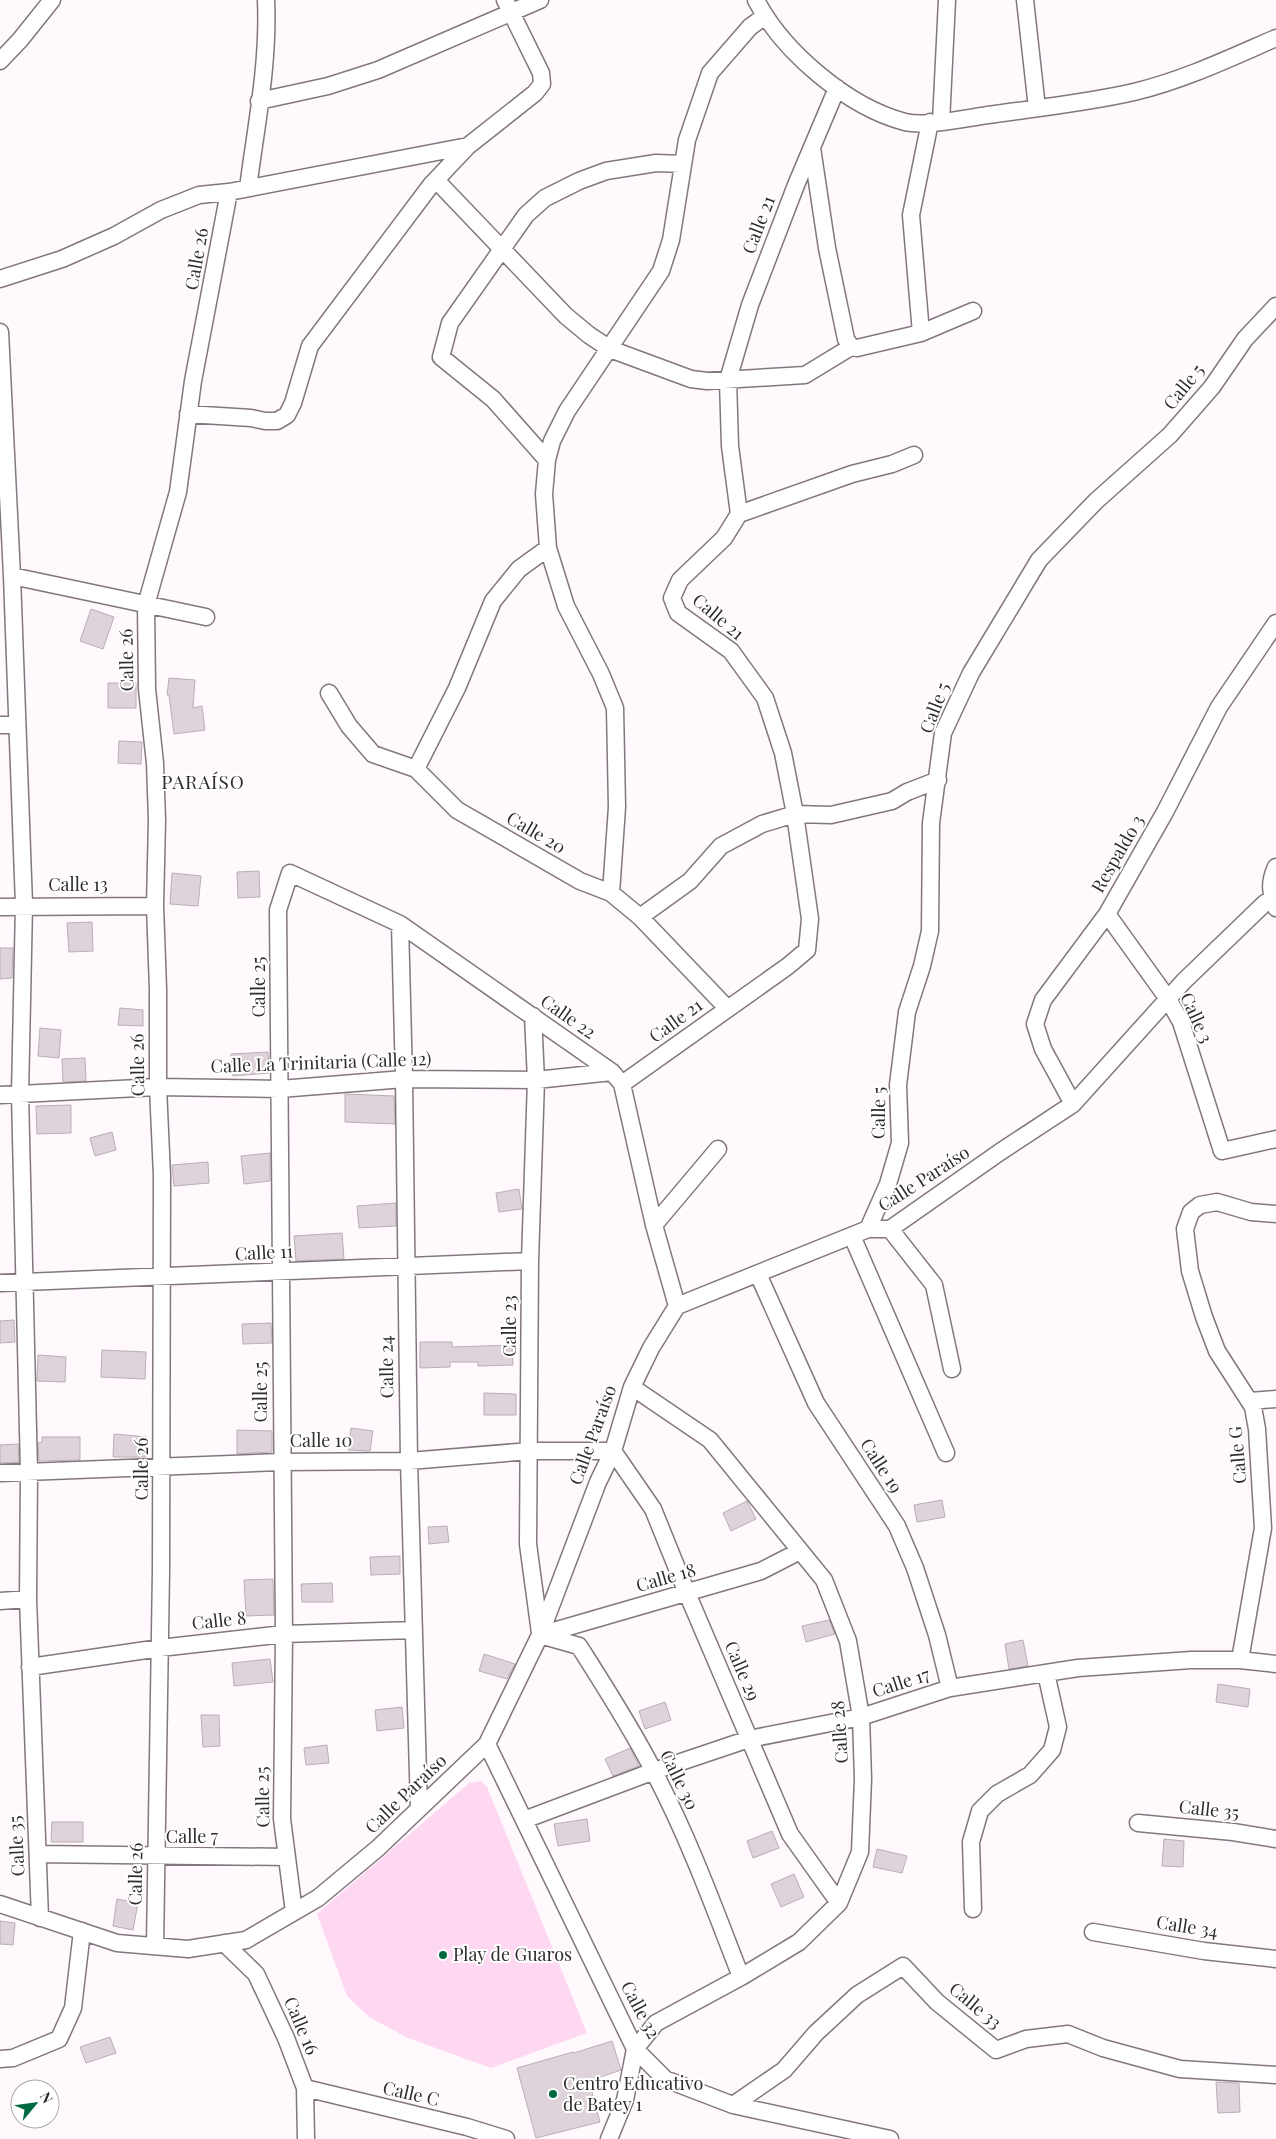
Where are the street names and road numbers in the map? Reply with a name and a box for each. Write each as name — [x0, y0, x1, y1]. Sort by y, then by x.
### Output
street label: Calle 21 — [736, 192, 780, 257]
street label: Calle 26 — [179, 226, 213, 292]
street label: Calle 5 — [1157, 358, 1209, 414]
street label: Calle 21 — [688, 588, 750, 645]
street label: Calle 26 — [113, 628, 139, 692]
street label: Calle 5 — [913, 679, 955, 736]
street label: Calle 20 — [503, 806, 570, 859]
street label: Respaldo 3 — [1085, 810, 1149, 897]
street label: Calle 13 — [48, 872, 108, 896]
street label: Calle 25 — [246, 956, 270, 1018]
street label: Calle 22 — [536, 988, 601, 1044]
street label: Calle 3 — [1175, 988, 1219, 1047]
street label: Calle 21 — [644, 993, 707, 1048]
street label: Calle 26 — [124, 1033, 150, 1097]
street label: Calle La Trinitaria (Calle 12) — [210, 1046, 432, 1078]
street label: Calle 5 — [866, 1087, 890, 1139]
street label: Calle Paraíso — [873, 1140, 974, 1217]
street label: Calle 11 — [234, 1238, 294, 1266]
street label: Calle 23 — [497, 1295, 521, 1357]
street label: Calle 24 — [373, 1335, 399, 1399]
street label: Calle 25 — [248, 1361, 272, 1423]
street label: Calle Paraíso — [563, 1381, 621, 1488]
street label: Calle G — [1223, 1425, 1251, 1485]
street label: Calle 10 — [290, 1428, 352, 1452]
street label: Calle 19 — [855, 1433, 908, 1498]
street label: Calle 26 — [129, 1438, 153, 1500]
street label: Calle 18 — [633, 1557, 698, 1597]
street label: Calle 8 — [191, 1605, 247, 1635]
street label: Calle 29 — [720, 1637, 766, 1704]
street label: Calle 17 — [869, 1661, 933, 1703]
street label: Calle 28 — [825, 1700, 853, 1764]
street label: Calle 30 — [655, 1746, 705, 1814]
street label: Calle Paraíso — [359, 1748, 451, 1838]
street label: Calle 25 — [249, 1766, 275, 1828]
street label: Calle 35 — [1178, 1794, 1241, 1824]
street label: Calle 35 — [2, 1815, 30, 1877]
street label: Calle 7 — [166, 1824, 219, 1848]
street label: Calle 26 — [122, 1842, 148, 1906]
street label: Calle 34 — [1155, 1909, 1220, 1943]
street label: Calle 33 — [944, 1976, 1007, 2034]
street label: Calle 32 — [616, 1977, 666, 2042]
street label: Calle 16 — [279, 1993, 325, 2058]
street label: Calle C — [381, 2075, 442, 2111]

